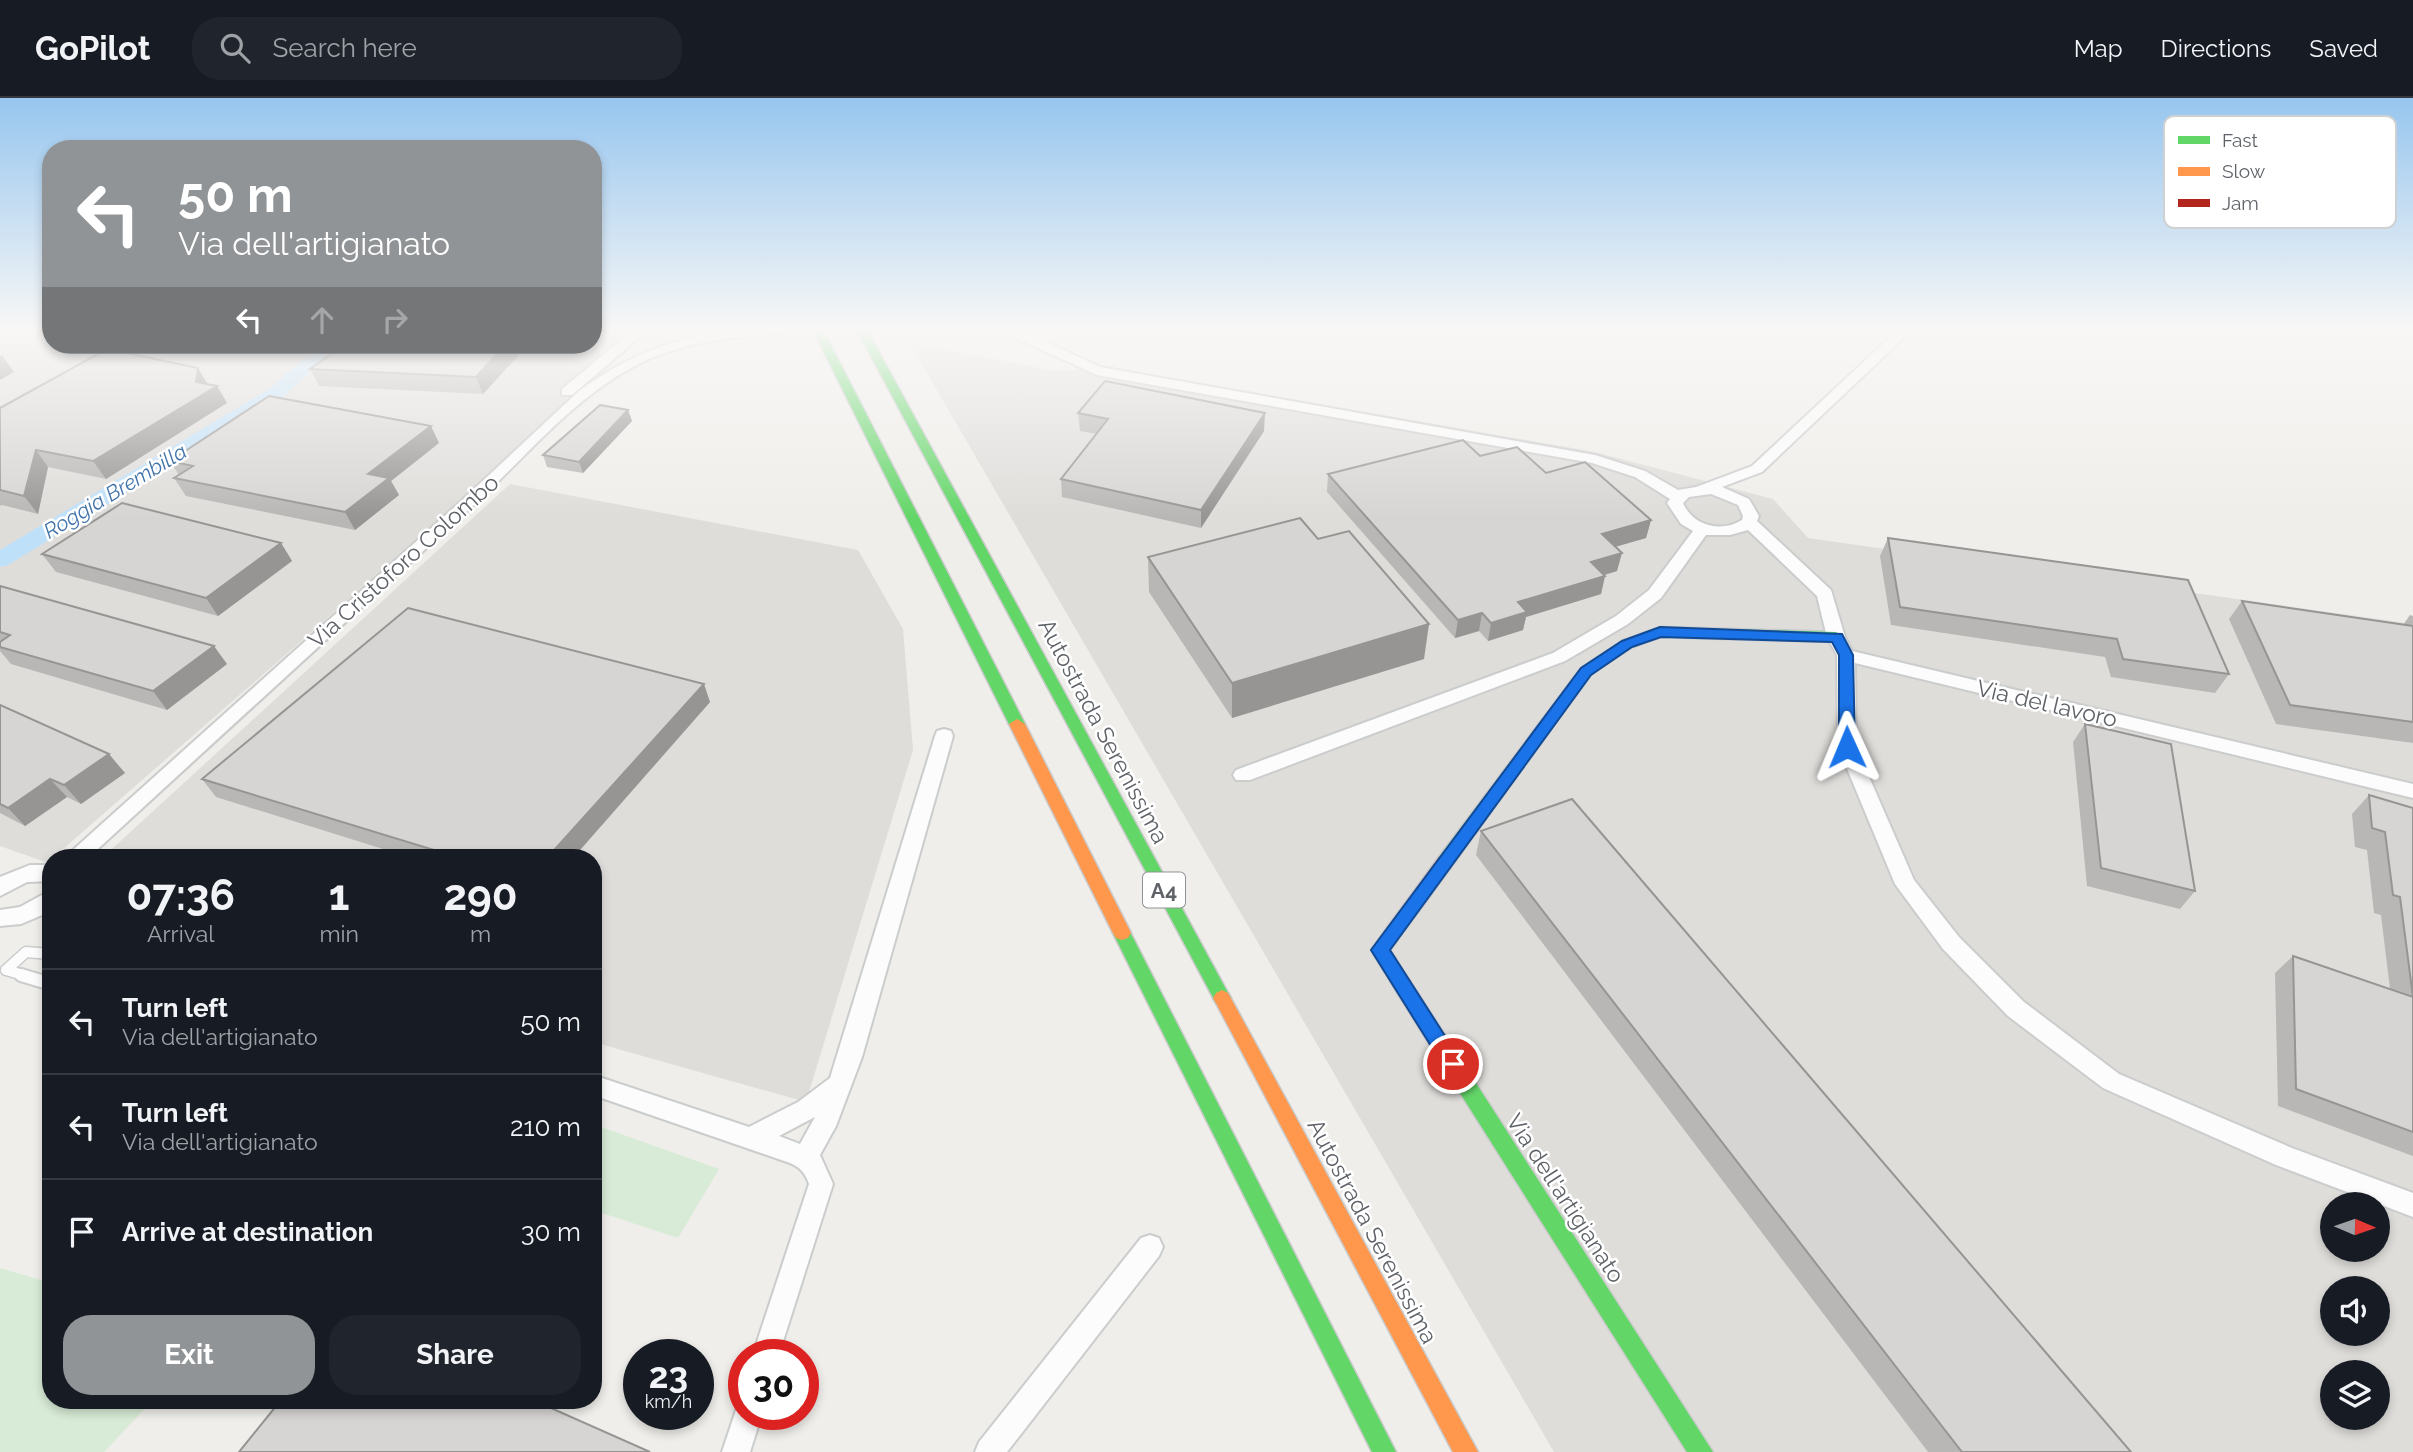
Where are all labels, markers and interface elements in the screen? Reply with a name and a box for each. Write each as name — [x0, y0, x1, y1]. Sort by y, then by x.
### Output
search box — [192, 17, 682, 80]
text: GoPilot — [35, 29, 150, 68]
icon: search — [216, 29, 254, 67]
text: Search here — [272, 33, 417, 63]
text: Map — [2074, 34, 2123, 63]
text: Directions — [2161, 34, 2271, 63]
text: Saved — [2309, 34, 2378, 63]
legend — [2164, 116, 2396, 228]
text: Fast — [2222, 129, 2258, 151]
text: Slow — [2222, 160, 2266, 182]
text: 50 m — [178, 166, 293, 223]
icon: left — [63, 168, 154, 259]
text: Jam — [2222, 192, 2259, 214]
text: Via dell'artigianato — [178, 225, 450, 262]
icon: left — [230, 301, 268, 339]
icon: ahead — [303, 301, 341, 339]
icon: right — [376, 301, 414, 339]
water label: Roggia Brembilla — [39, 438, 191, 544]
street label: Via Cristoforo Colombo — [302, 468, 504, 654]
street label: Autostrada Serenissima — [1033, 614, 1175, 848]
street label: Via del lavoro — [1974, 674, 2120, 732]
position arrow — [1810, 710, 1884, 784]
text: 07:36 — [126, 871, 235, 920]
text: 1 — [329, 871, 350, 920]
text: 290 — [443, 871, 518, 920]
road number: A4 — [1143, 872, 1185, 908]
text: Arrival — [147, 920, 214, 947]
text: min — [319, 920, 359, 947]
text: m — [470, 920, 491, 947]
text: Turn left — [122, 993, 228, 1023]
icon: left — [63, 1003, 101, 1041]
text: 50 m — [520, 1007, 581, 1037]
text: Via dell'artigianato — [122, 1023, 318, 1050]
pin — [1423, 1034, 1483, 1094]
icon: arrive — [1434, 1045, 1472, 1083]
text: Turn left — [122, 1098, 228, 1128]
icon: left — [63, 1108, 101, 1146]
street label: Via dell'artigianato — [1501, 1109, 1631, 1287]
text: 210 m — [510, 1112, 581, 1142]
street label: Autostrada Serenissima — [1302, 1114, 1444, 1348]
text: Via dell'artigianato — [122, 1128, 318, 1155]
north arrow — [2320, 1192, 2390, 1262]
map controls — [2320, 1192, 2390, 1430]
icon: arrive — [63, 1213, 101, 1251]
text: Arrive at destination — [122, 1217, 373, 1247]
text: 30 m — [521, 1217, 581, 1247]
button: sound — [2320, 1276, 2390, 1346]
button: Exit — [63, 1315, 315, 1395]
button: Share — [329, 1315, 581, 1395]
speed limit sign: 30 — [728, 1339, 819, 1430]
text: 23 — [649, 1355, 688, 1396]
button: layers — [2320, 1360, 2390, 1430]
text: km/h — [645, 1391, 692, 1412]

